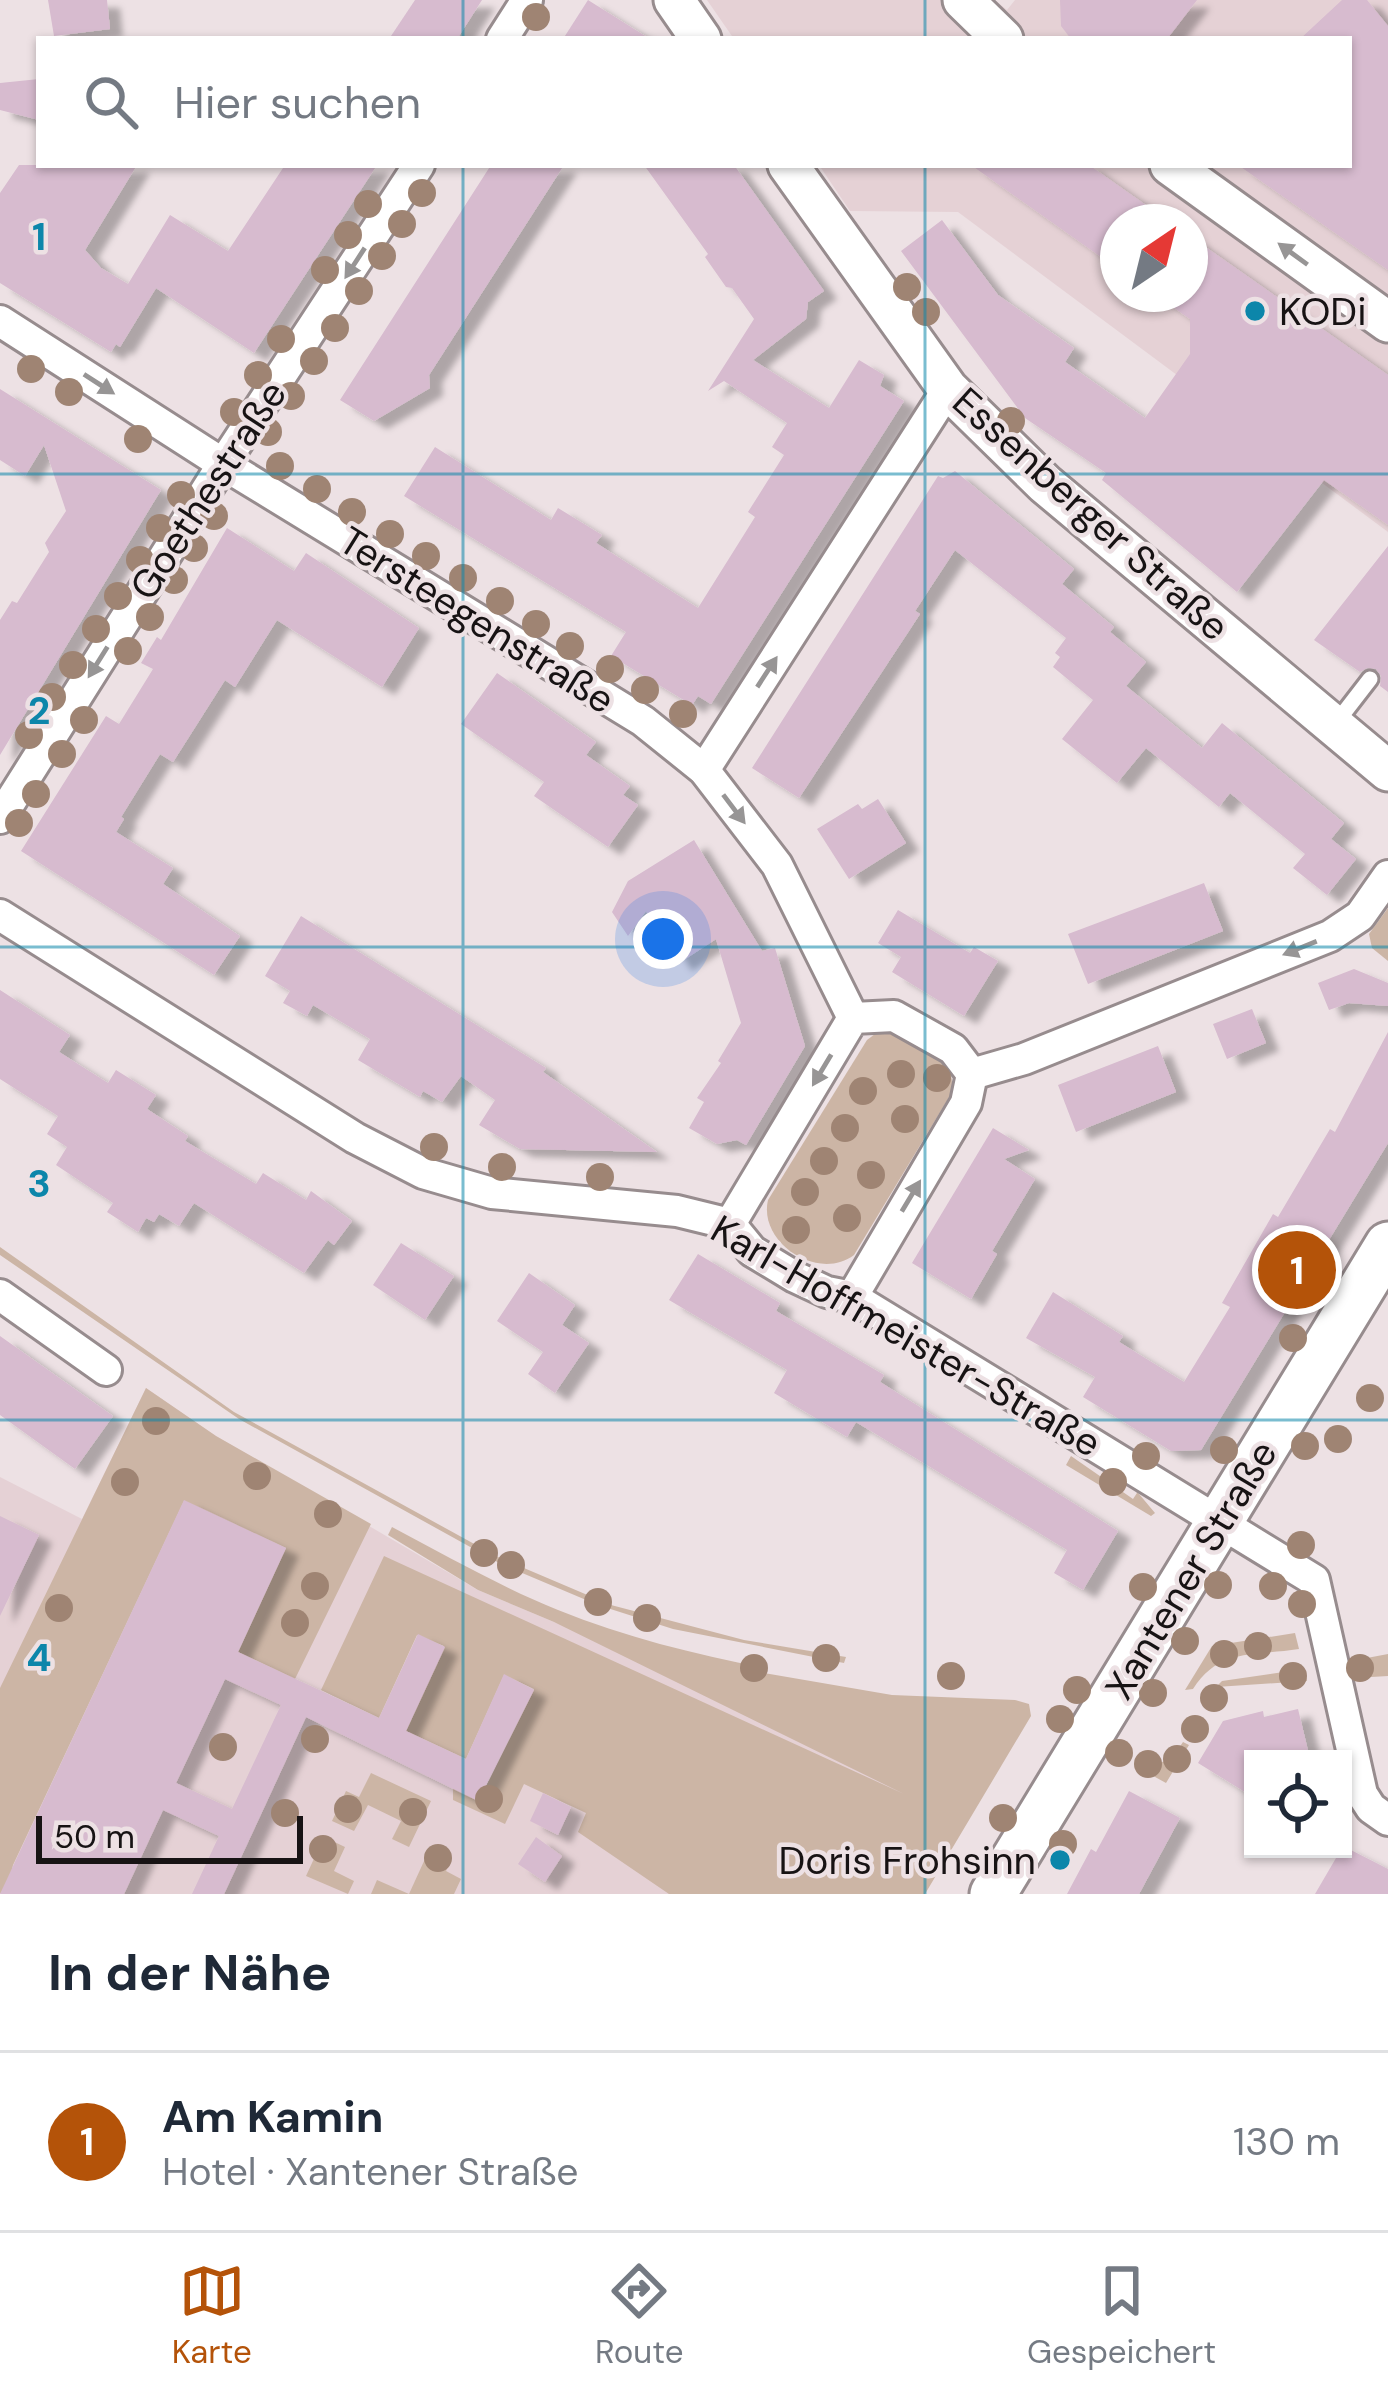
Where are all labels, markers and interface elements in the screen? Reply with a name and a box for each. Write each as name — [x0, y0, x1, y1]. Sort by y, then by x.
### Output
search box — [36, 36, 1352, 168]
icon: search — [78, 69, 144, 135]
text: Hier suchen — [174, 73, 421, 132]
north arrow — [1100, 204, 1208, 312]
text: 1 — [32, 211, 46, 262]
one-way arrow — [1277, 243, 1309, 266]
one-way arrow — [344, 246, 366, 279]
place label: KODi — [1279, 286, 1367, 337]
marker: KODi — [1242, 298, 1268, 324]
street label: Goethestraße — [118, 371, 298, 609]
one-way arrow — [82, 373, 115, 395]
street label: Essenberger Straße — [942, 376, 1240, 652]
street label: Tersteegenstraße — [330, 515, 624, 725]
one-way arrow — [88, 645, 110, 678]
one-way arrow — [756, 655, 778, 688]
text: 2 — [28, 685, 50, 736]
one-way arrow — [721, 794, 746, 825]
your location — [633, 909, 693, 969]
one-way arrow — [1282, 939, 1318, 958]
one-way arrow — [812, 1053, 833, 1087]
text: 3 — [27, 1158, 51, 1209]
one-way arrow — [900, 1179, 921, 1213]
street label: Karl-Hoffmeister-Straße — [702, 1203, 1110, 1469]
pin: 1 — [1258, 1225, 1336, 1315]
street label: Xantener Straße — [1094, 1431, 1288, 1709]
text: 4 — [26, 1632, 52, 1683]
map controls — [1244, 1750, 1352, 1858]
button: locate — [1244, 1750, 1352, 1858]
scale bar — [36, 1810, 303, 1863]
text: 50 m — [54, 1815, 135, 1858]
place label: Doris Frohsinn — [778, 1835, 1036, 1886]
marker: Doris Frohsinn — [1047, 1847, 1073, 1873]
text: In der Nähe — [48, 1939, 332, 2006]
text: Am Kamin — [162, 2087, 383, 2146]
text: 1 — [80, 2116, 94, 2167]
text: 130 m — [1233, 2116, 1340, 2167]
text: Hotel · Xantener Straße — [162, 2146, 578, 2197]
tab: Karte — [172, 2258, 252, 2373]
tab: Route — [595, 2258, 683, 2373]
tab: Gespeichert — [1027, 2258, 1216, 2373]

